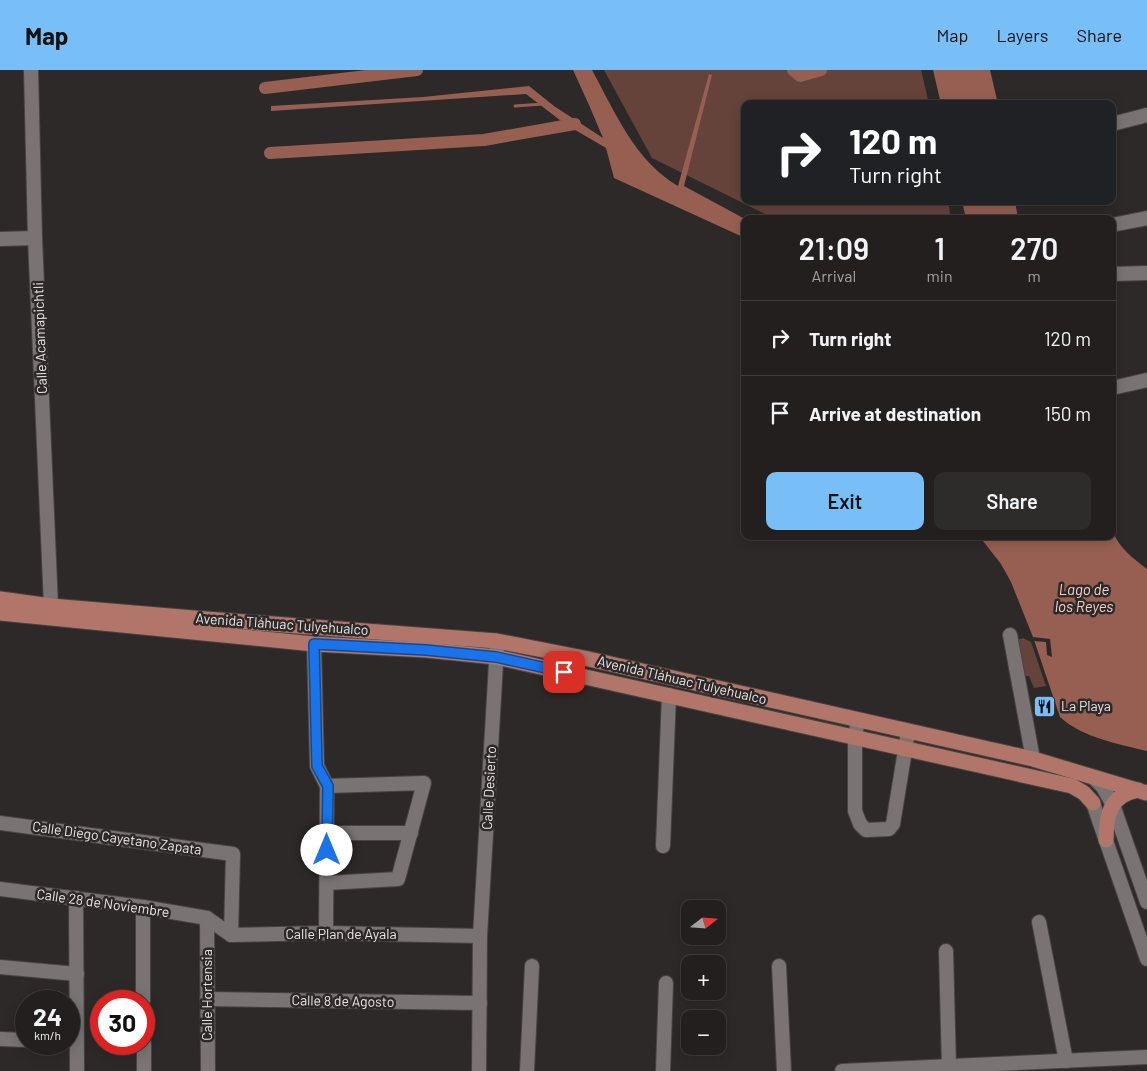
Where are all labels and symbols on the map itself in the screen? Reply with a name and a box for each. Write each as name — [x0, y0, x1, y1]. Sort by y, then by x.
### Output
street label: Calle Acamapichtli — [29, 282, 50, 394]
water label: Lago de los Reyes — [1055, 580, 1113, 615]
street label: Avenida Tláhuac Tulyehualco — [195, 609, 369, 638]
pin — [543, 651, 585, 693]
street label: Avenida Tláhuac Tulyehualco — [596, 652, 768, 707]
restaurant icon: La Playa — [1033, 694, 1057, 718]
place label: La Playa — [1061, 697, 1111, 714]
street label: Calle Desierto — [478, 746, 499, 830]
street label: Calle Diego Cayetano Zapata — [31, 817, 203, 858]
position arrow — [300, 823, 352, 875]
street label: Calle 28 de Noviembre — [36, 885, 171, 920]
north arrow — [681, 900, 726, 945]
street label: Calle Plan de Ayala — [285, 925, 397, 942]
street label: Calle Hortensia — [198, 949, 215, 1041]
speed limit sign: 30 — [90, 990, 155, 1055]
street label: Calle 8 de Agosto — [291, 991, 395, 1010]

